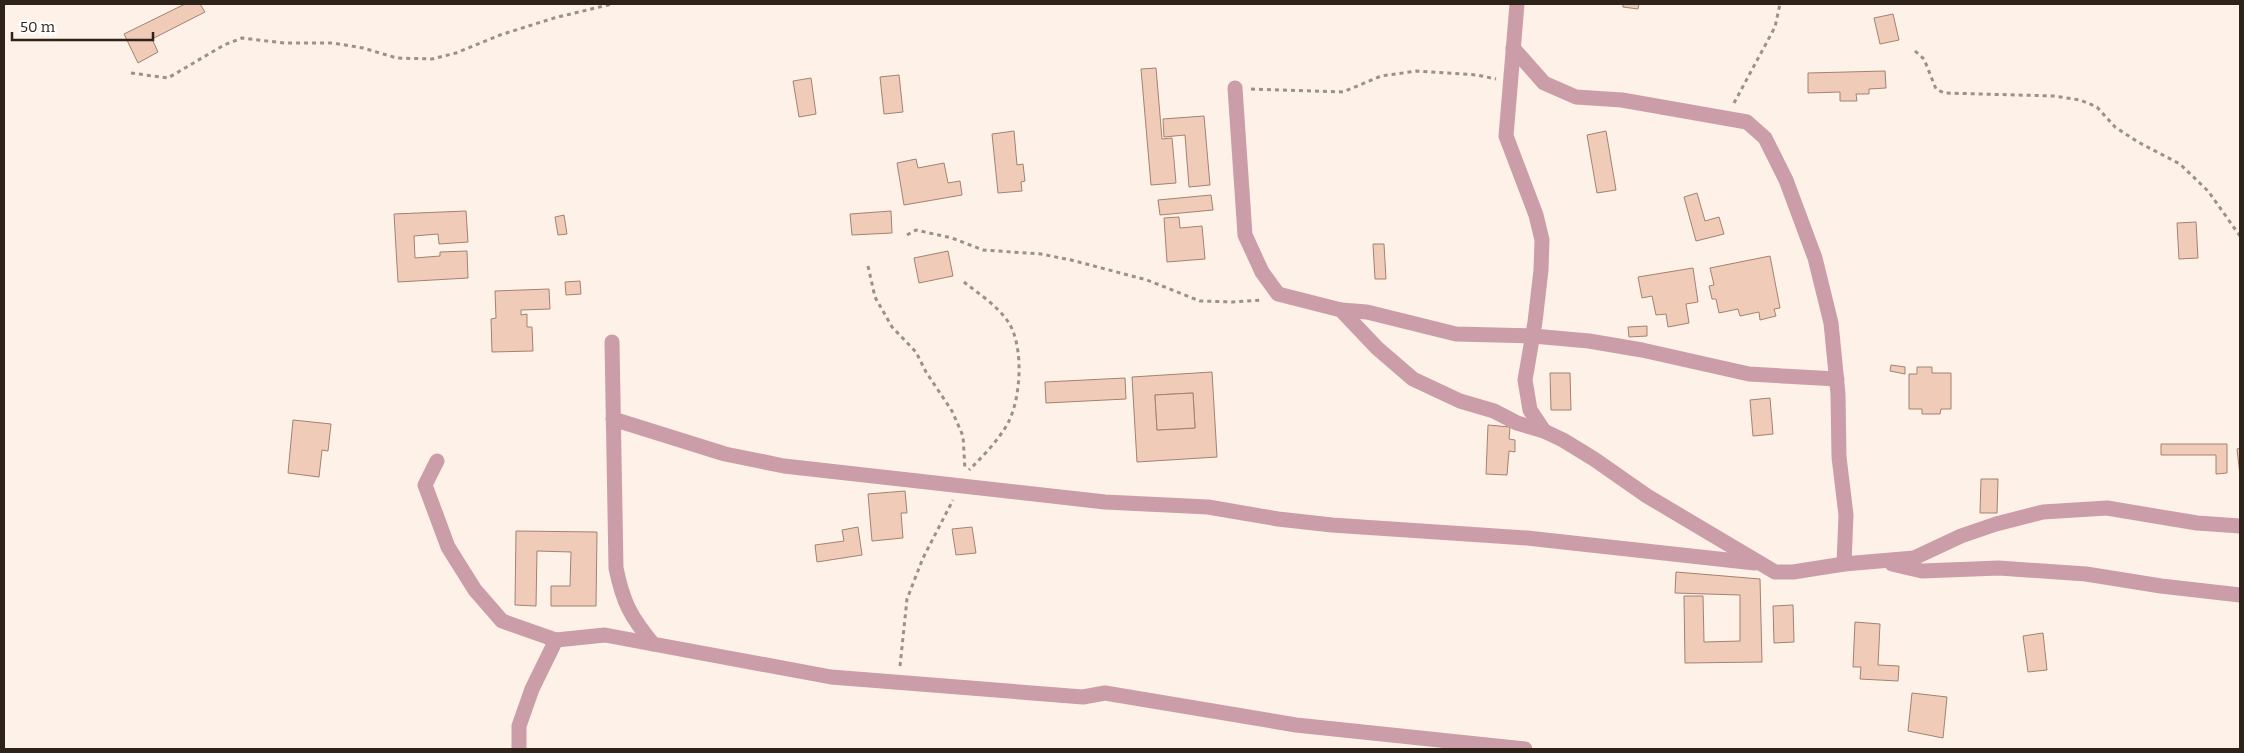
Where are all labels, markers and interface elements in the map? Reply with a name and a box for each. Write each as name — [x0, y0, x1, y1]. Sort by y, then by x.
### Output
scale bar — [12, 10, 154, 42]
text: 50 m — [20, 18, 56, 36]

